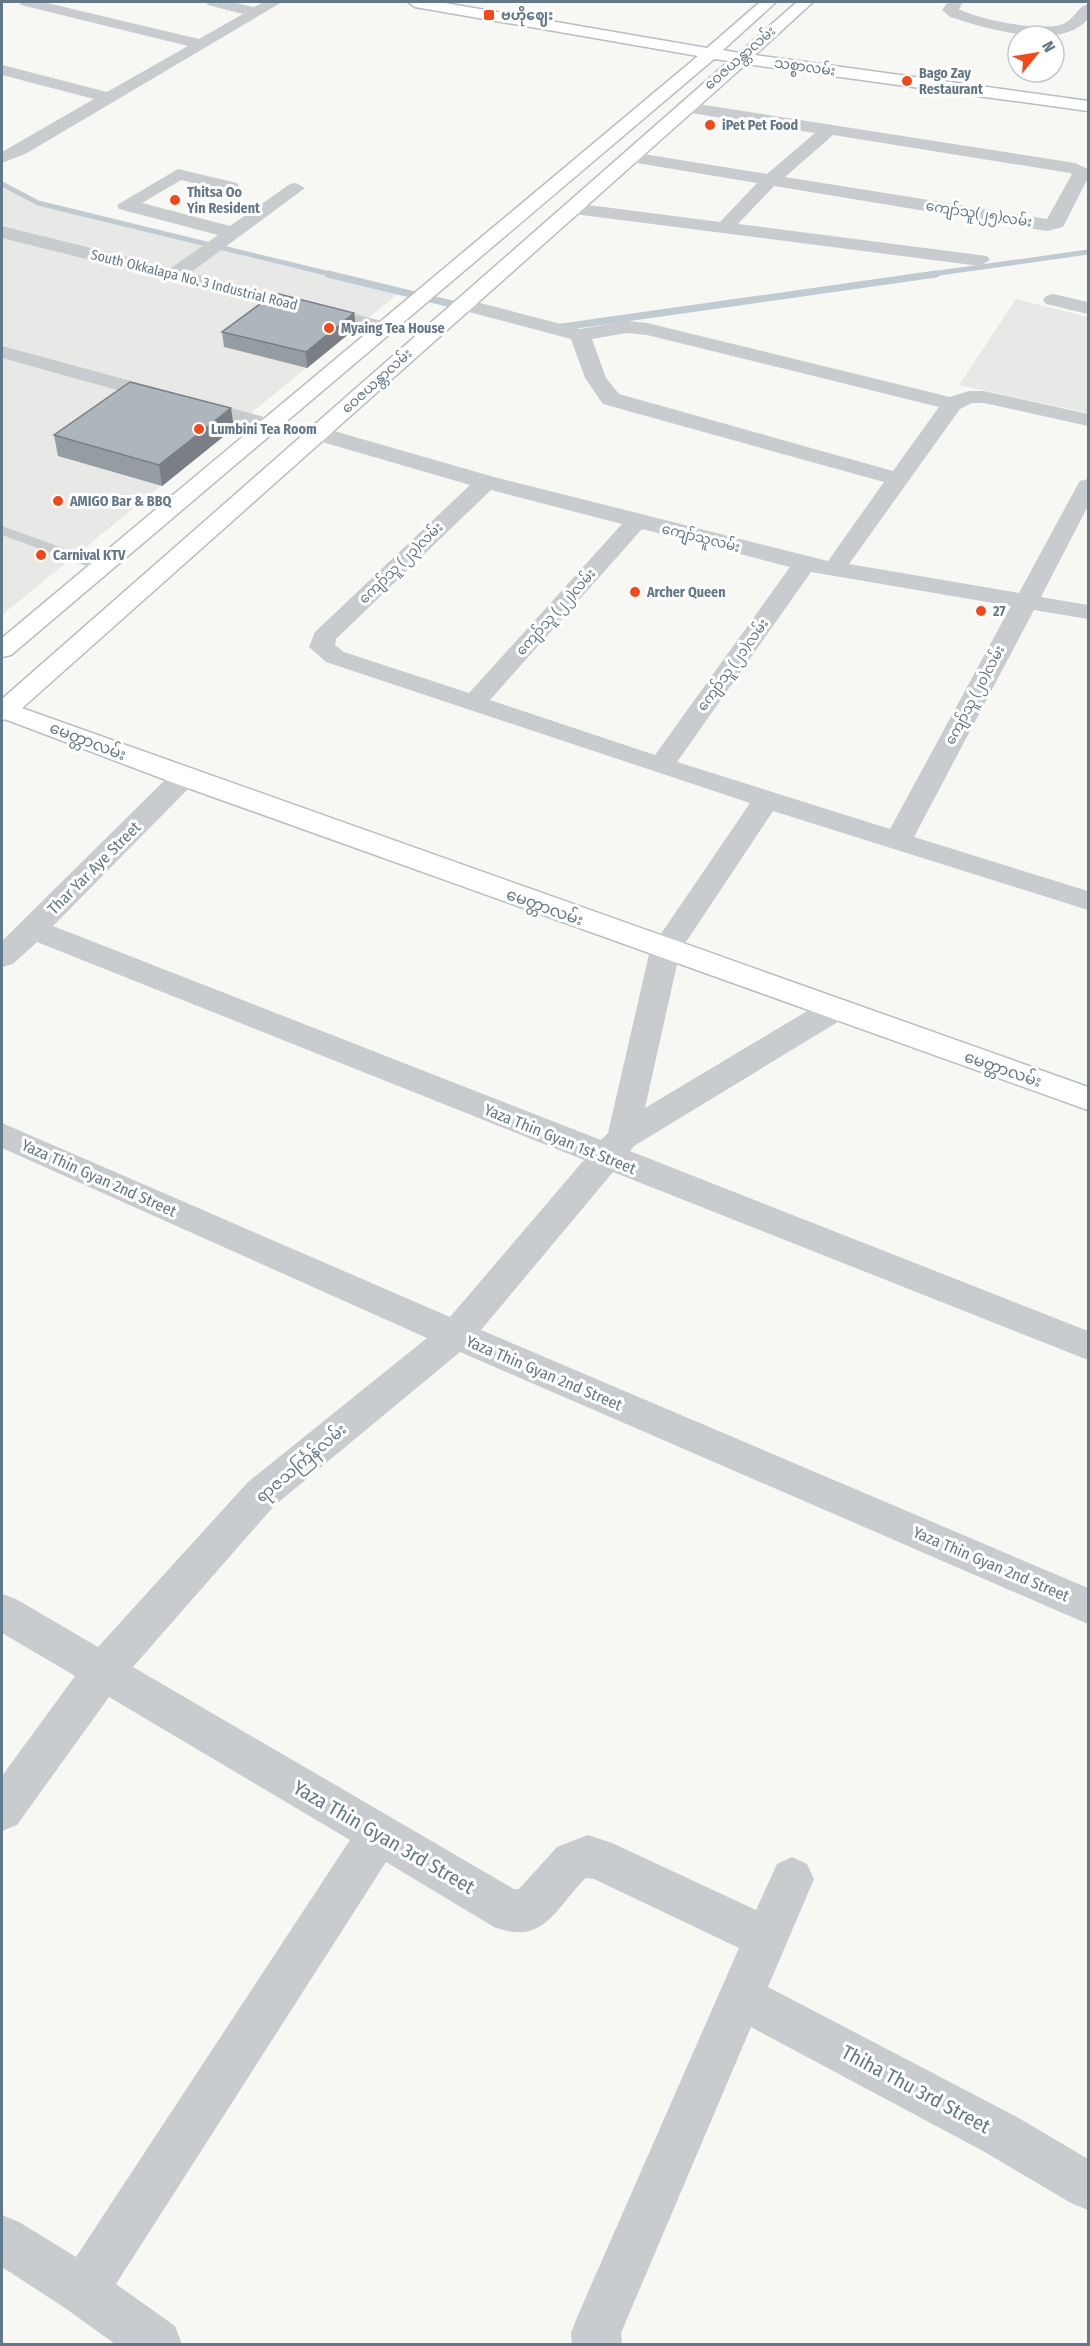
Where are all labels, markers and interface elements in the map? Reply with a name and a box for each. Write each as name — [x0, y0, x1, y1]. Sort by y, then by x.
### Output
place label: ဗဟိုဈေး — [501, 5, 553, 27]
marker: ဗဟိုဈေး — [482, 8, 496, 22]
street label: ဝေဇယန္တာလမ်း — [700, 21, 781, 96]
north arrow — [1006, 24, 1066, 84]
text: N — [1038, 38, 1059, 56]
street label: သစ္စာလမ်း — [773, 52, 837, 83]
place label: Bago Zay Restaurant — [919, 65, 984, 98]
marker: Bago Zay Restaurant — [900, 74, 914, 88]
place label: iPet Pet Food — [722, 117, 798, 134]
marker: iPet Pet Food — [703, 118, 717, 132]
place label: Thitsa Oo Yin Resident — [186, 184, 261, 217]
marker: Thitsa Oo Yin Resident — [168, 193, 182, 207]
street label: ကျော်သူ(၂၅)လမ်း — [924, 195, 1034, 234]
street label: South Okkalapa No. 3 Industrial Road — [89, 246, 299, 314]
place label: Myaing Tea House — [341, 320, 445, 337]
marker: Myaing Tea House — [322, 321, 336, 335]
street label: ဝေဇယန္တာလမ်း — [337, 344, 418, 419]
place label: Lumbini Tea Room — [211, 421, 317, 438]
marker: Lumbini Tea Room — [192, 422, 206, 436]
place label: AMIGO Bar & BBQ — [69, 493, 172, 510]
marker: AMIGO Bar & BBQ — [51, 494, 65, 508]
street label: ကျော်သူ (၂၃)လမ်း — [354, 517, 449, 609]
street label: ကျော်သူလမ်း — [659, 518, 742, 559]
place label: Carnival KTV — [53, 547, 126, 564]
marker: Carnival KTV — [34, 548, 48, 562]
street label: ကျော်သူ (၂၂)လမ်း — [511, 564, 602, 661]
place label: Archer Queen — [646, 584, 726, 601]
marker: Archer Queen — [628, 585, 642, 599]
place label: 27 — [992, 603, 1005, 620]
marker: 27 — [974, 604, 988, 618]
street label: ကျော်သူ (၂၁)လမ်း — [692, 614, 775, 716]
street label: ကျော်သူ (၂၀)လမ်း — [940, 641, 1011, 749]
street label: မေတ္တာလမ်း — [46, 716, 130, 768]
street label: Thar Yar Aye Street — [44, 817, 145, 918]
street label: မေတ္တာလမ်း — [503, 882, 587, 933]
street label: မေတ္တာလမ်း — [961, 1045, 1045, 1095]
street label: Yaza Thin Gyan 1st Street — [481, 1100, 639, 1178]
street label: Yaza Thin Gyan 2nd Street — [19, 1135, 180, 1221]
street label: Yaza Thin Gyan 2nd Street — [463, 1332, 626, 1415]
street label: ရာဇသင်္ကြန်လမ်း — [251, 1418, 353, 1509]
street label: Yaza Thin Gyan 2nd Street — [910, 1523, 1073, 1606]
street label: Yaza Thin Gyan 3rd Street — [289, 1775, 479, 1899]
street label: Thiha Thu 3rd Street — [838, 2040, 995, 2139]

